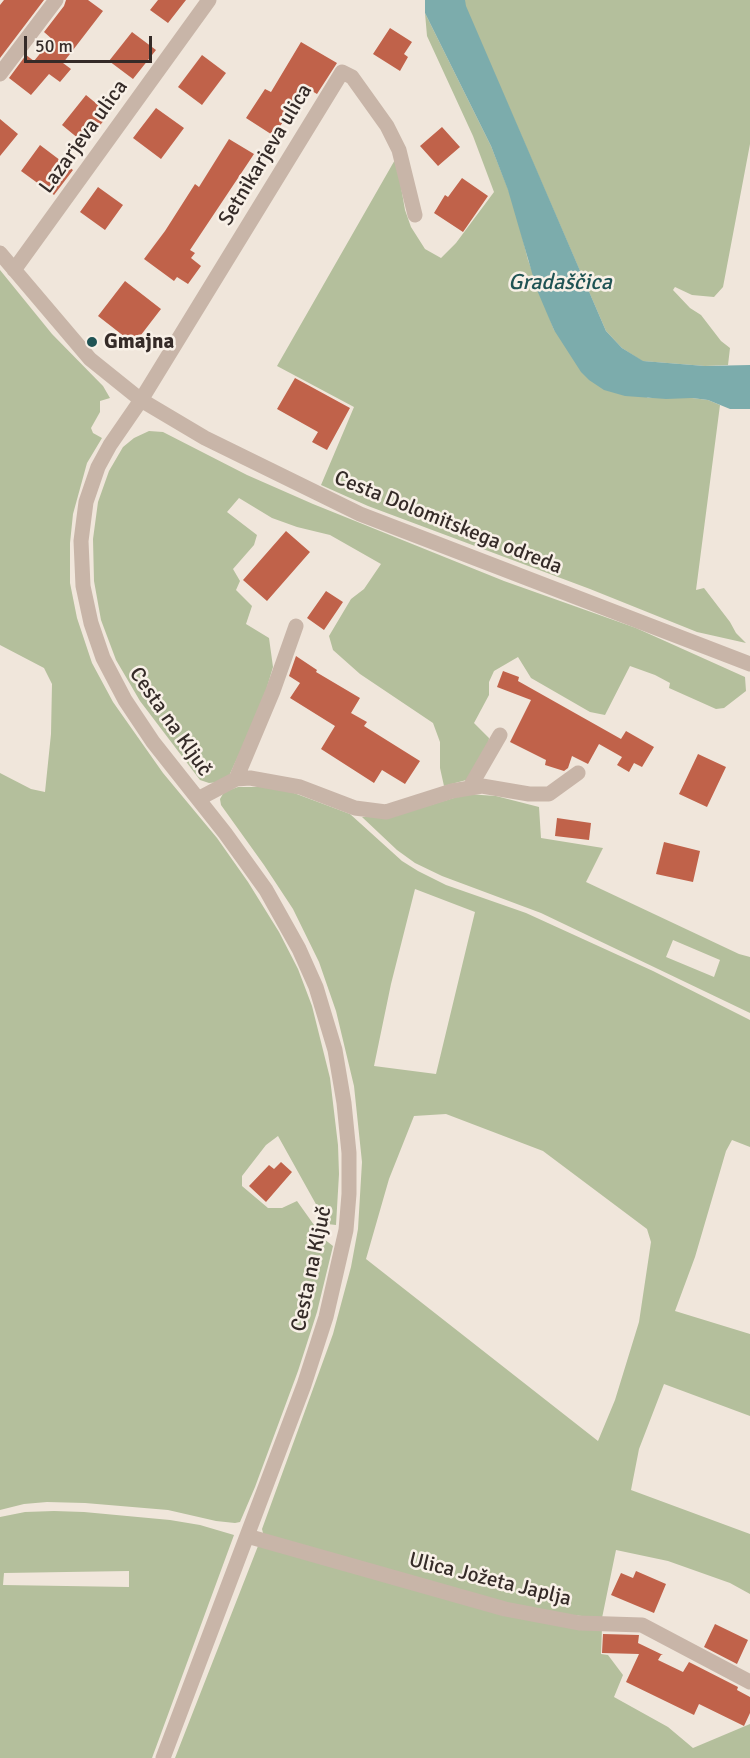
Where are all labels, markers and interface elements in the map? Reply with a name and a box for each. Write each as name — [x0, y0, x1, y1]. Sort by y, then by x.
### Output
scale bar — [27, 24, 154, 62]
text: 50 m — [35, 35, 73, 57]
street label: Lazarjeva ulica — [34, 75, 134, 199]
street label: Setnikarjeva ulica — [214, 80, 318, 230]
water label: Gradaščica — [508, 270, 612, 296]
place label: Gmajna — [104, 329, 174, 355]
marker: Gmajna — [85, 335, 99, 349]
street label: Cesta Dolomitskega odreda — [330, 466, 566, 580]
street label: Cesta na Ključ — [123, 663, 217, 781]
street label: Cesta na Ključ — [286, 1204, 338, 1334]
street label: Ulica Jožeta Japlja — [406, 1548, 574, 1612]

